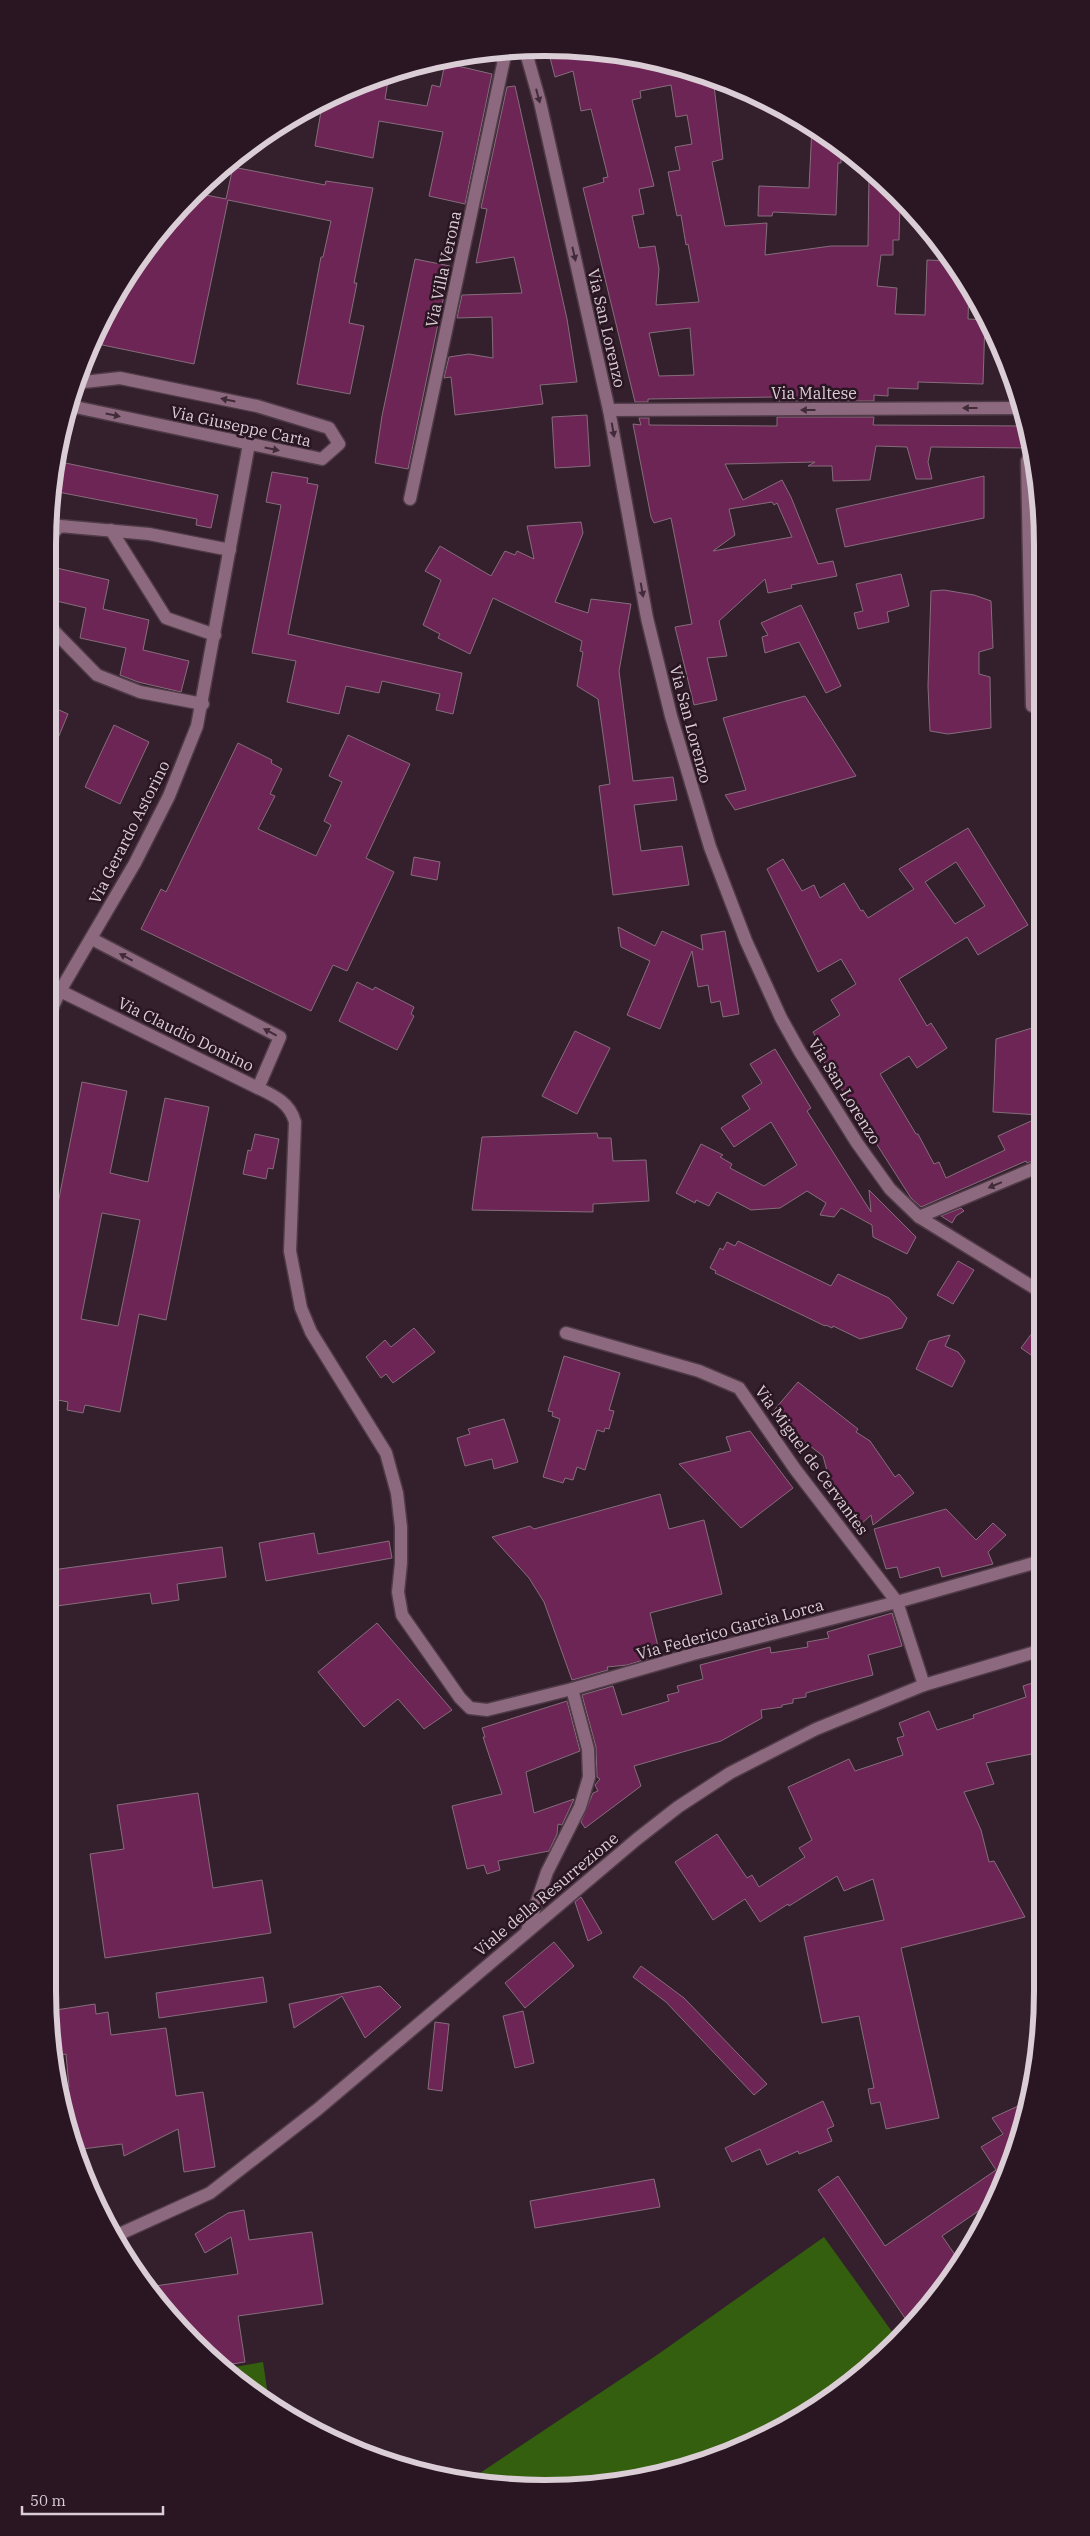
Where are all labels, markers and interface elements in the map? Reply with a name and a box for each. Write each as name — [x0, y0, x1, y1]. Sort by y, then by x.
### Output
one-way arrow — [535, 89, 543, 104]
street label: Via Villa Verona — [421, 209, 465, 329]
one-way arrow — [570, 247, 578, 262]
street label: Via San Lorenzo — [584, 267, 630, 389]
street label: Via Maltese — [771, 383, 857, 403]
one-way arrow — [219, 396, 235, 404]
street label: Via Giuseppe Carta — [169, 401, 313, 451]
one-way arrow — [962, 404, 978, 412]
one-way arrow — [799, 406, 815, 414]
one-way arrow — [105, 411, 120, 419]
one-way arrow — [609, 423, 617, 439]
one-way arrow — [264, 445, 280, 453]
one-way arrow — [638, 583, 646, 599]
street label: Via San Lorenzo — [666, 663, 716, 785]
street label: Via Gerardo Astorino — [84, 757, 174, 907]
one-way arrow — [119, 953, 134, 961]
street label: Via Claudio Domino — [115, 992, 257, 1076]
one-way arrow — [263, 1028, 277, 1036]
street label: Via San Lorenzo — [804, 1034, 886, 1148]
one-way arrow — [987, 1181, 1002, 1189]
street label: Via Miguel de Cervantes — [751, 1381, 873, 1539]
street label: Via Federico Garcia Lorca — [634, 1594, 826, 1664]
street label: Viale della Resurrezione — [470, 1828, 622, 1960]
scale bar — [22, 2484, 164, 2516]
text: 50 m — [30, 2491, 66, 2510]

